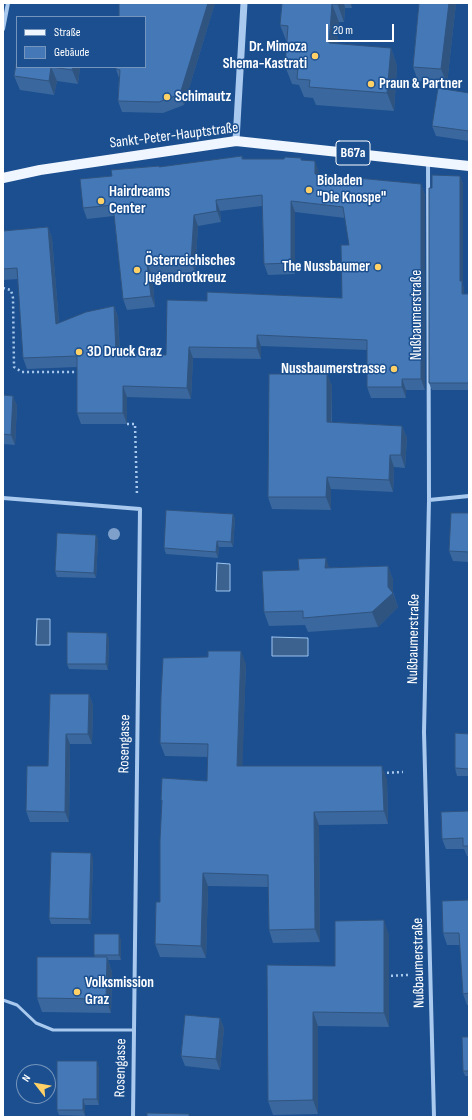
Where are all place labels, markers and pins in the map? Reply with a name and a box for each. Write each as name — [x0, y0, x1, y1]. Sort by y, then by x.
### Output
place label: Dr. Mimoza Shema-Kastrati — [223, 38, 307, 73]
marker: Dr. Mimoza Shema-Kastrati — [310, 51, 320, 61]
place label: Praun & Partner — [379, 75, 462, 93]
marker: Praun & Partner — [366, 79, 376, 89]
place label: Schimautz — [175, 88, 231, 106]
marker: Schimautz — [162, 92, 172, 102]
place label: Bioladen "Die Knospe" — [317, 172, 386, 207]
place label: Hairdreams Center — [109, 183, 170, 218]
marker: Bioladen "Die Knospe" — [304, 185, 314, 195]
marker: Hairdreams Center — [96, 196, 106, 206]
place label: Österreichisches Jugendrotkreuz — [145, 252, 235, 287]
place label: The Nussbaumer — [282, 258, 370, 276]
marker: The Nussbaumer — [373, 262, 383, 272]
marker: Österreichisches Jugendrotkreuz — [132, 265, 142, 275]
place label: 3D Druck Graz — [87, 343, 162, 361]
marker: 3D Druck Graz — [74, 347, 84, 357]
place label: Nussbaumerstrasse — [281, 360, 386, 378]
marker: Nussbaumerstrasse — [389, 364, 399, 374]
place label: Volksmission Graz — [85, 974, 154, 1009]
marker: Volksmission Graz — [72, 987, 82, 997]

